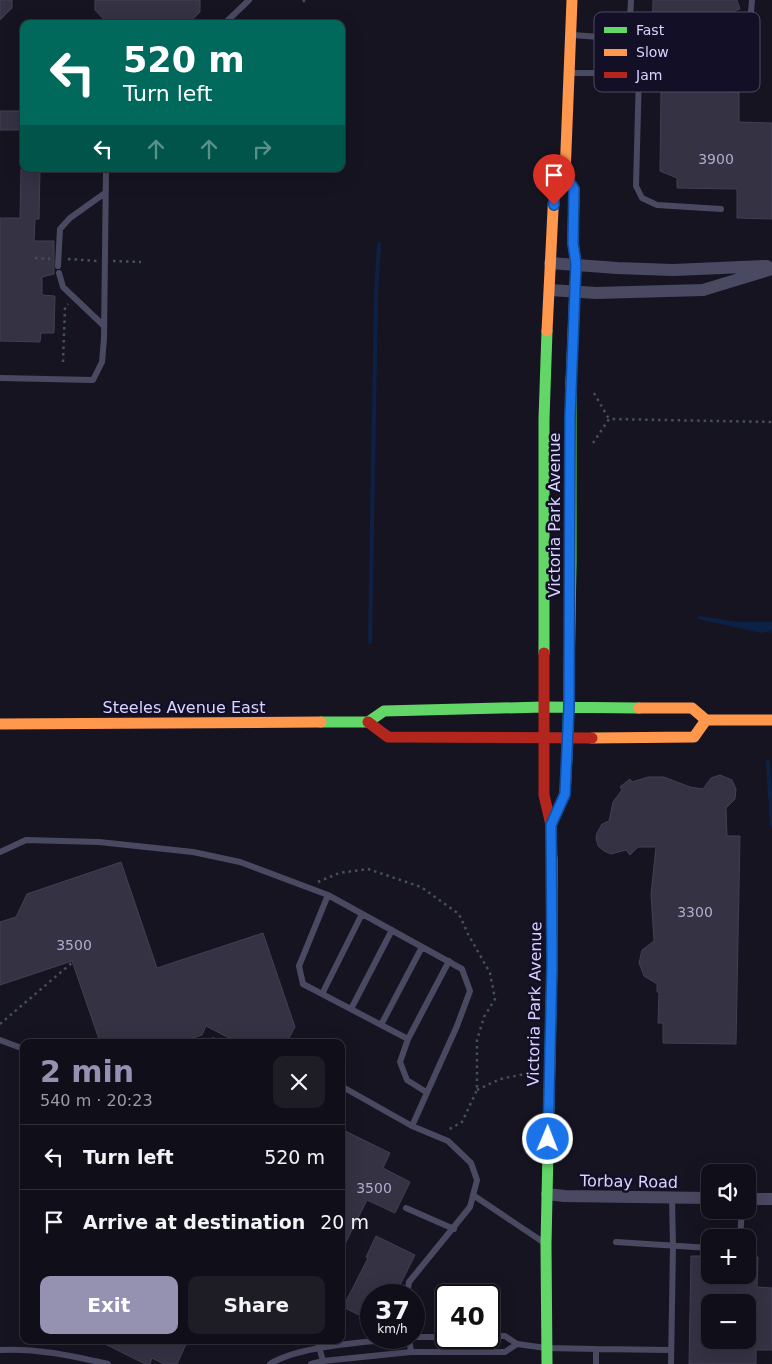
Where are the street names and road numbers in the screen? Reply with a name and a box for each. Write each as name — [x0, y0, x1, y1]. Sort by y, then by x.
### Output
street label: Victoria Park Avenue — [545, 433, 564, 597]
street label: Steeles Avenue East — [103, 698, 265, 717]
street label: Victoria Park Avenue — [524, 921, 545, 1087]
street label: Torbay Road — [579, 1171, 678, 1192]

